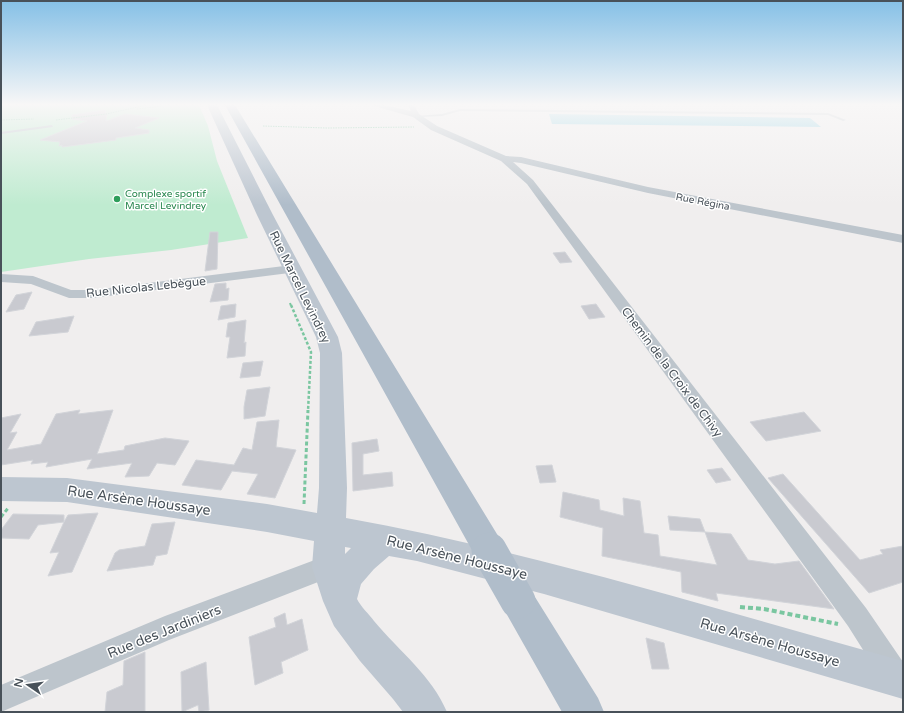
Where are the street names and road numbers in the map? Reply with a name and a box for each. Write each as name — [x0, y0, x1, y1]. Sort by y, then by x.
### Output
street label: Rue Régina — [675, 191, 731, 213]
street label: Rue Marcel Levindrey — [267, 229, 334, 346]
street label: Rue Nicolas Lebègue — [85, 274, 207, 300]
street label: Chemin de la Croix de Chivy — [619, 304, 726, 440]
street label: Rue Arsène Houssaye — [66, 482, 212, 519]
street label: Rue Arsène Houssaye — [385, 532, 529, 583]
street label: Rue des Jardiniers — [105, 601, 224, 662]
street label: Rue Arsène Houssaye — [698, 614, 842, 671]

